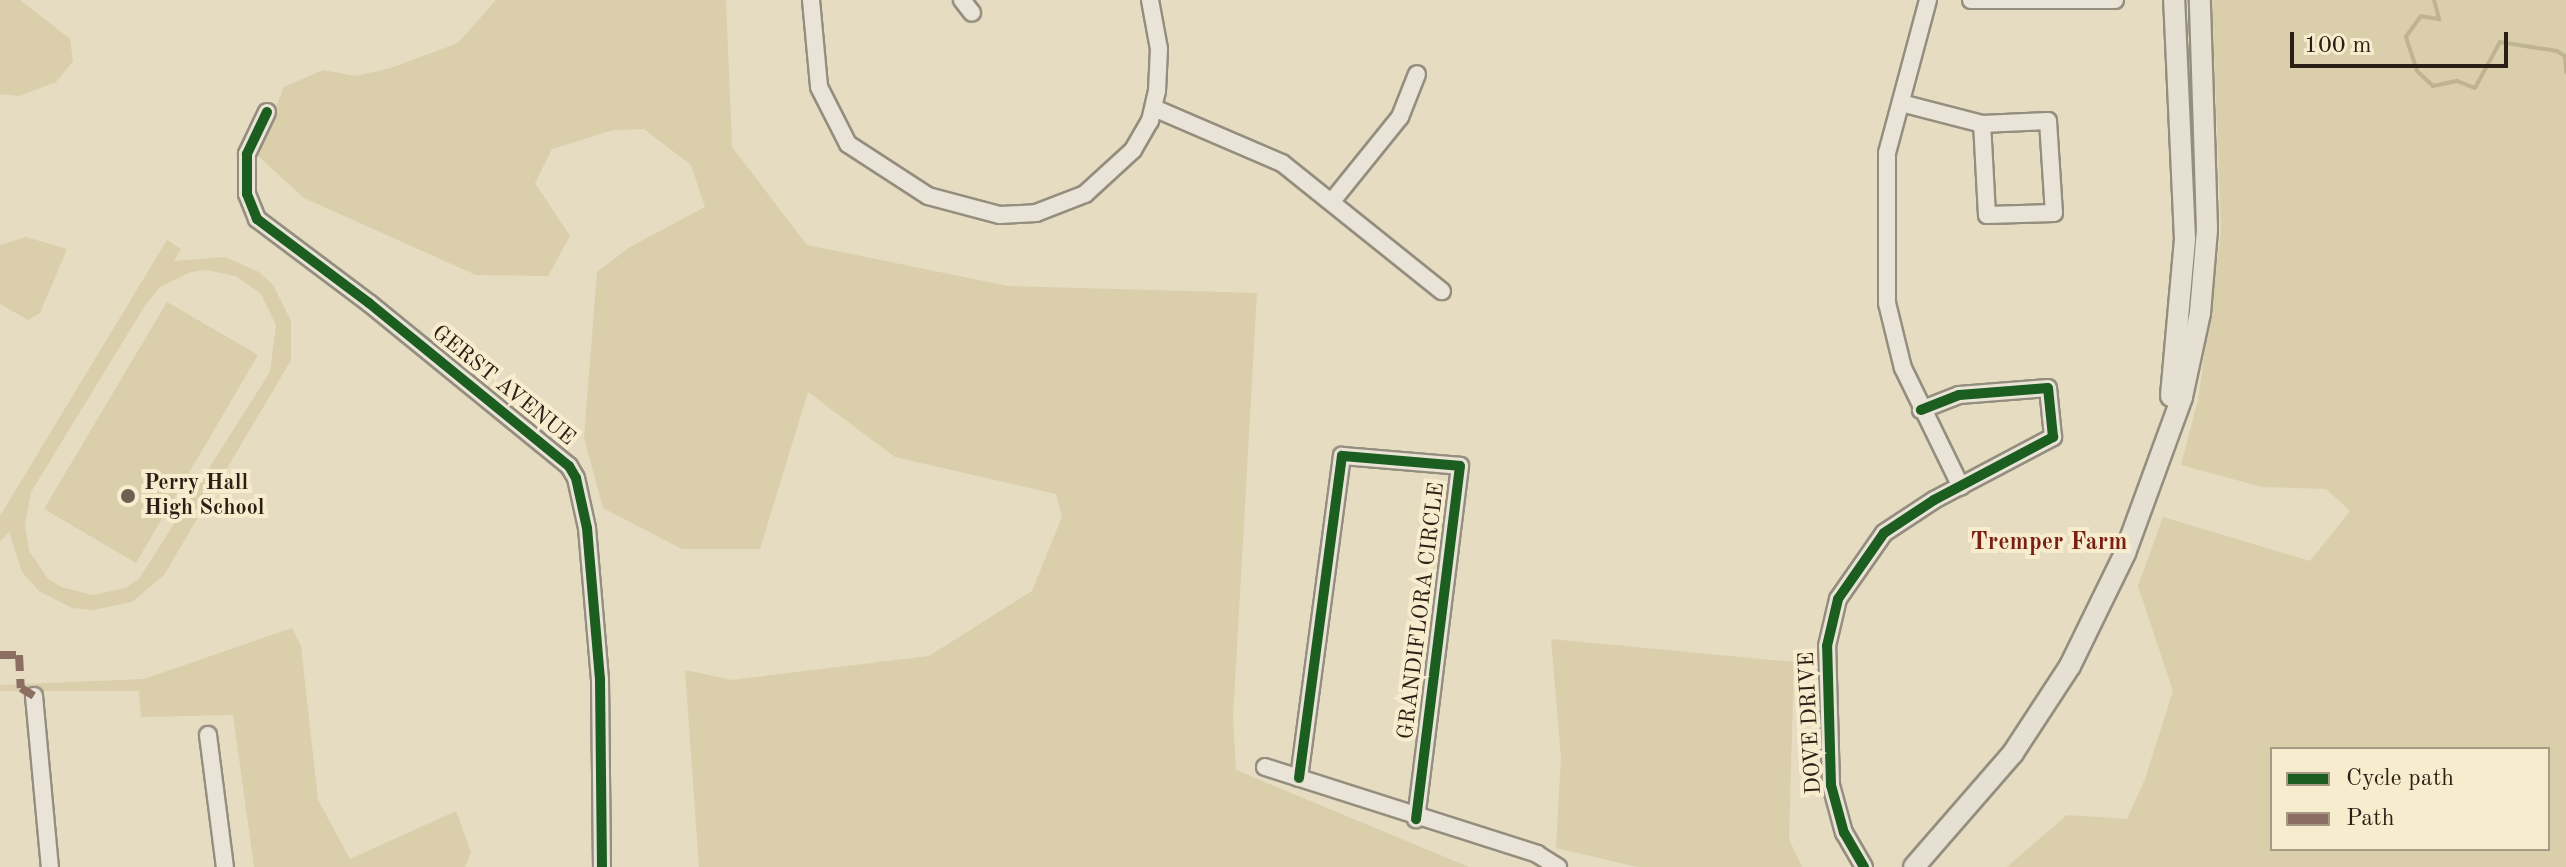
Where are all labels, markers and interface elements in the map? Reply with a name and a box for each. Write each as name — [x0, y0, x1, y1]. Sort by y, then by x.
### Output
scale bar — [2294, 16, 2512, 66]
text: 100 m — [2304, 34, 2372, 58]
street label: GERST AVENUE — [426, 320, 580, 452]
place label: Perry Hall High School — [144, 470, 265, 522]
street label: GRANDIFLORA CIRCLE — [1393, 481, 1451, 741]
marker: Perry Hall High School — [119, 487, 137, 505]
district label: Tremper Farm — [1971, 530, 2127, 558]
street label: DOVE DRIVE — [1794, 651, 1828, 795]
legend — [2270, 747, 2550, 851]
text: Cycle path — [2346, 767, 2454, 791]
text: Path — [2346, 807, 2395, 831]

